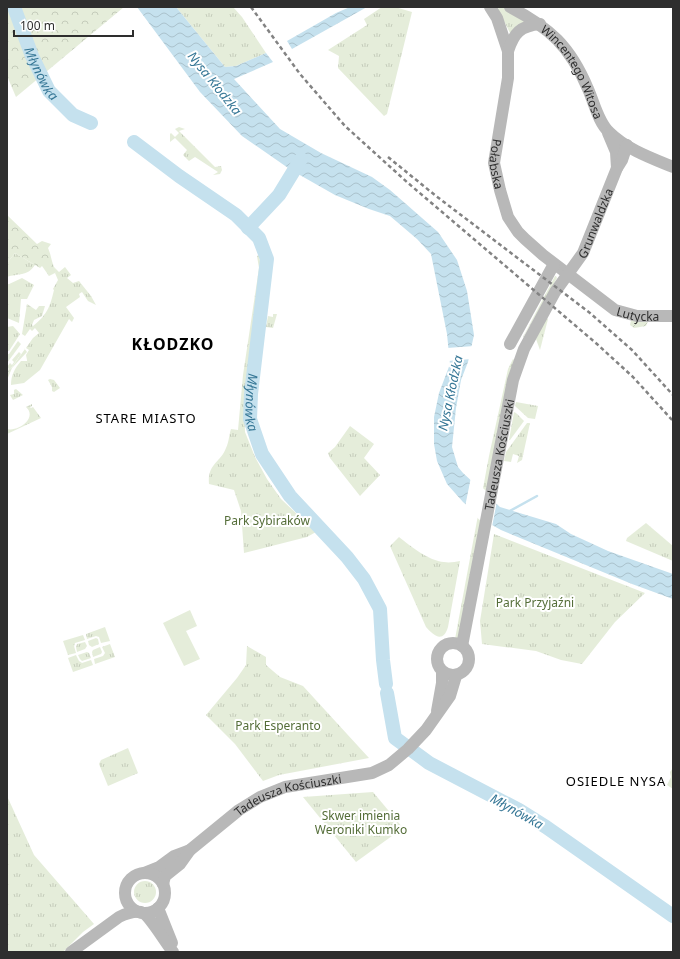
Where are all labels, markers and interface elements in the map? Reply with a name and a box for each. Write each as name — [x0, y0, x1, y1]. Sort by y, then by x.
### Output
scale bar — [14, 12, 133, 38]
text: 100 m — [20, 17, 55, 34]
street label: Wincentego Witosa — [537, 20, 607, 122]
water label: Młynówka — [20, 44, 63, 105]
water label: Nysa Kłodzka — [184, 48, 247, 119]
street label: Połabska — [486, 138, 508, 191]
street label: Grunwaldzka — [573, 185, 617, 262]
street label: Lutycka — [615, 302, 659, 325]
district label: KŁODZKO — [132, 333, 214, 355]
water label: Nysa Kłodzka — [433, 353, 467, 432]
water label: Młynówka — [241, 373, 263, 434]
street label: Tadeusza Kościuszki — [480, 397, 518, 512]
district label: STARE MIASTO — [95, 409, 197, 427]
park label: Park Sybiraków — [224, 512, 311, 529]
park label: Park Przyjaźni — [496, 594, 574, 611]
park label: Park Esperanto — [235, 717, 321, 734]
street label: Tadeusza Kościuszki — [230, 770, 343, 819]
district label: OSIEDLE NYSA — [566, 772, 666, 790]
water label: Młynówka — [487, 789, 547, 833]
park label: Skwer imienia Weroniki Kumko — [315, 807, 407, 838]

